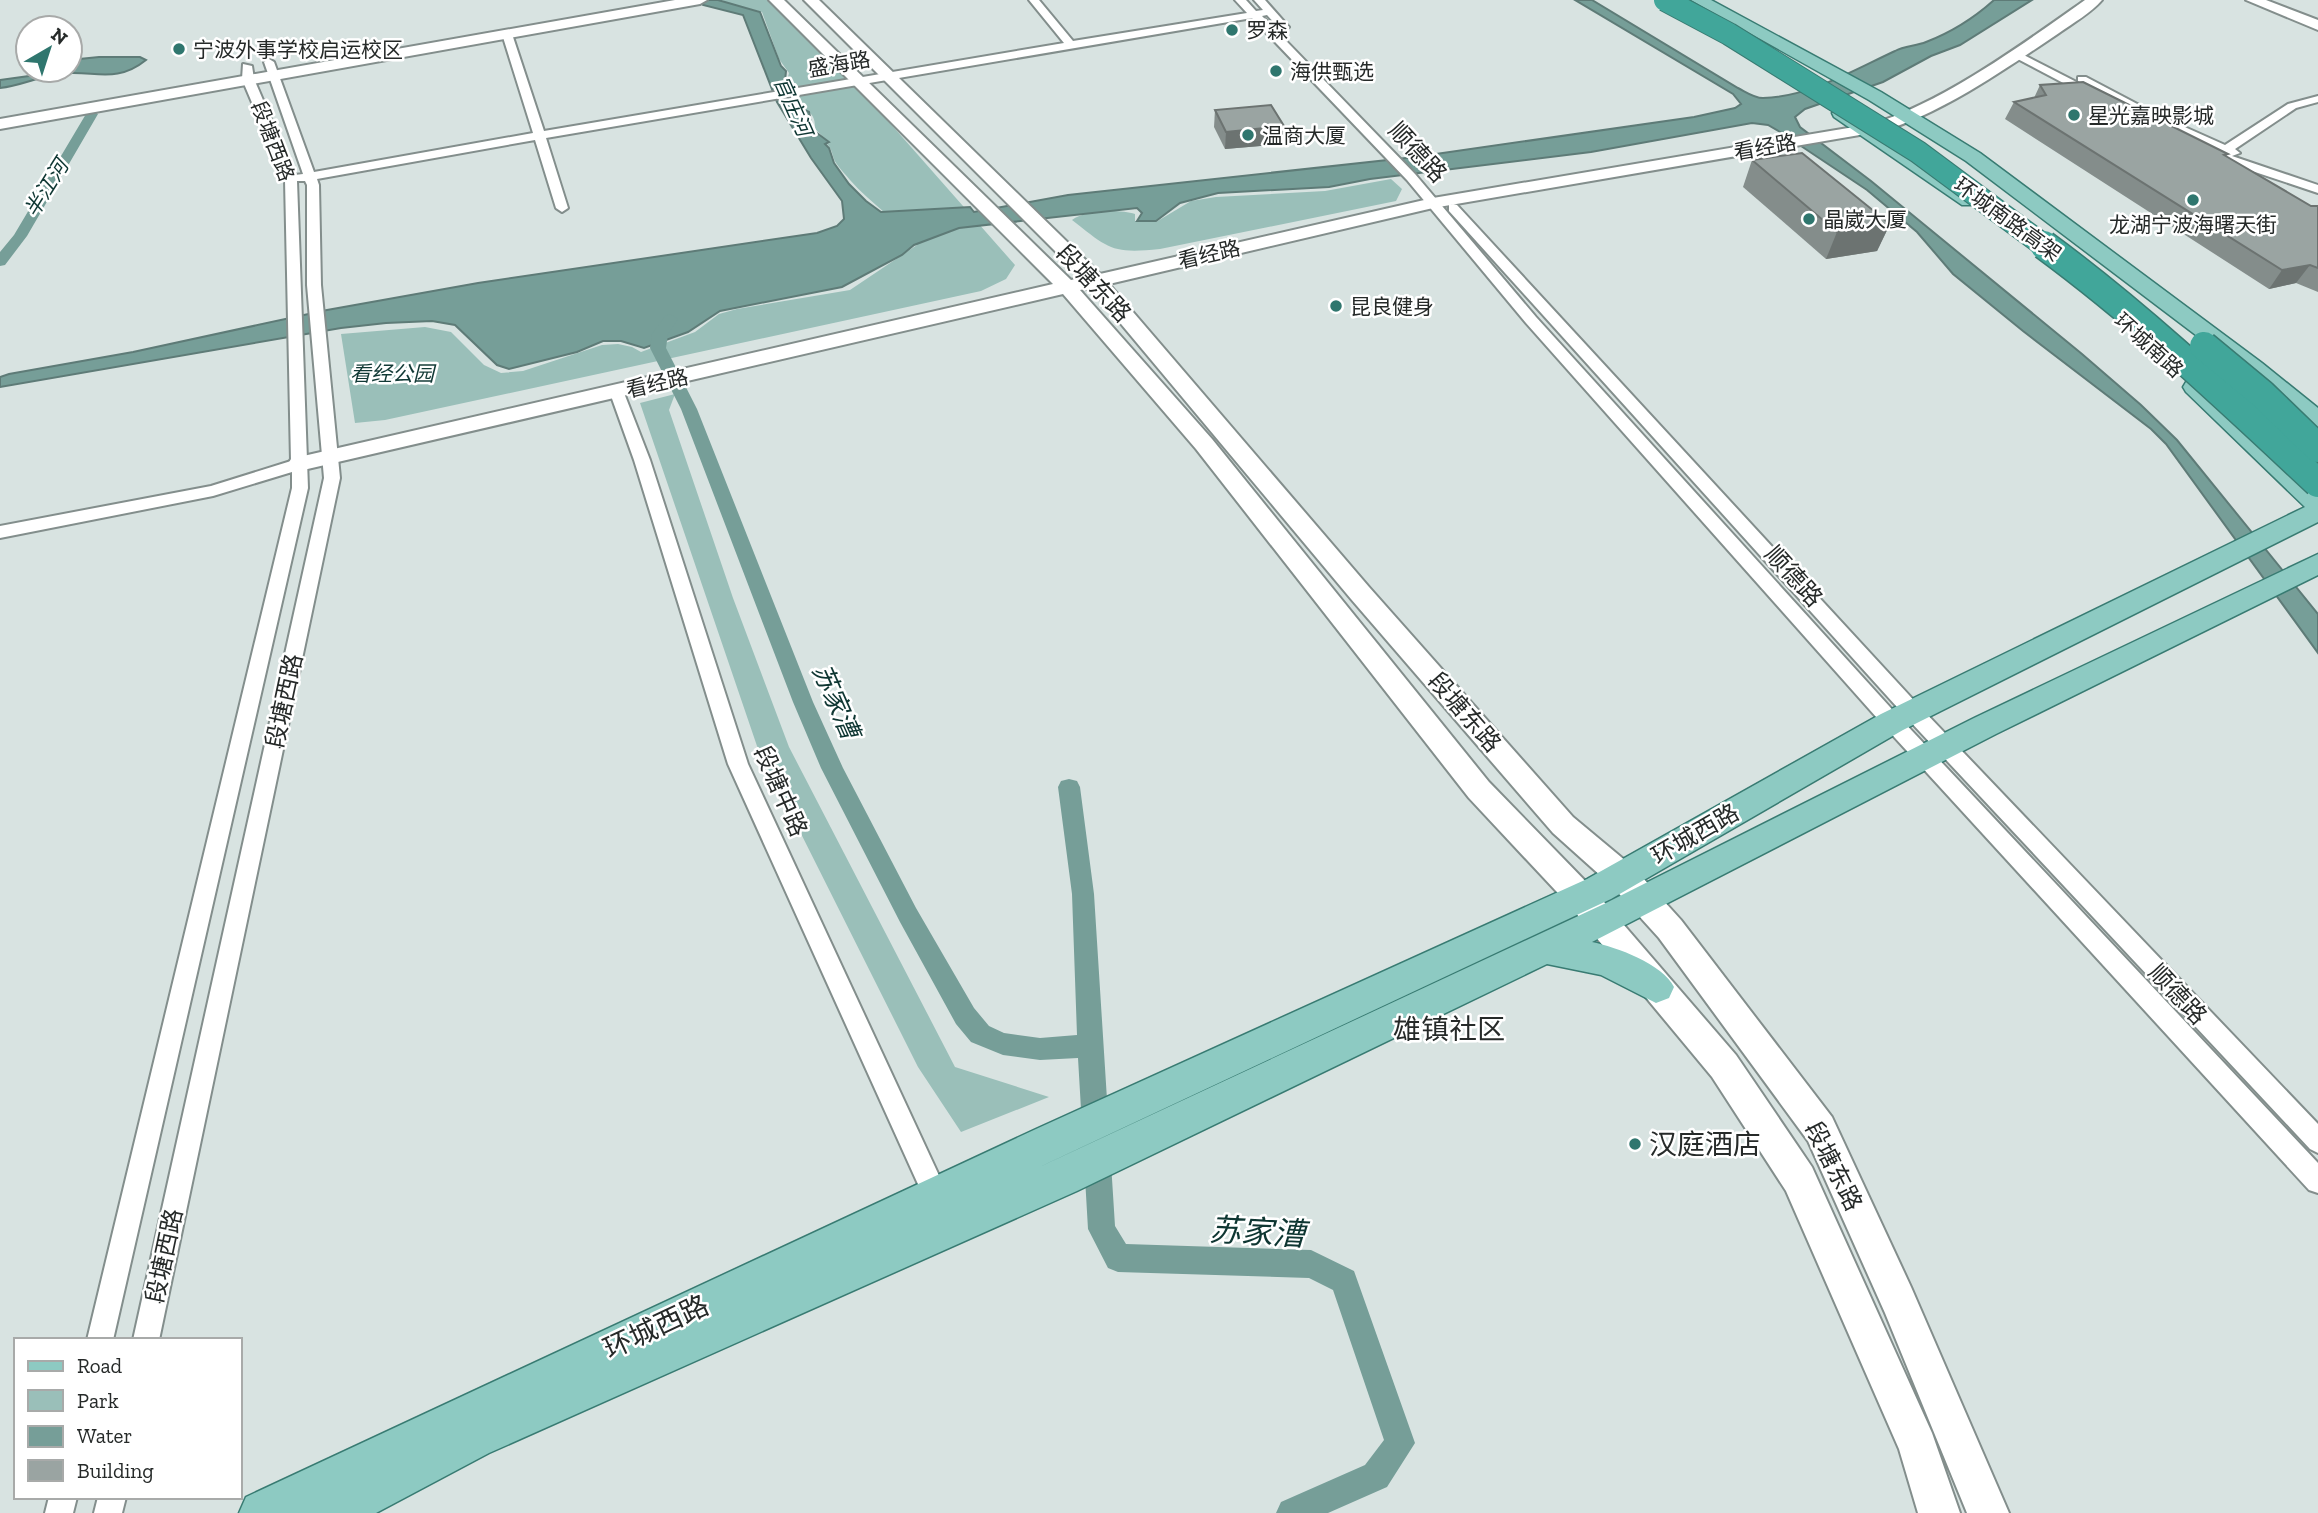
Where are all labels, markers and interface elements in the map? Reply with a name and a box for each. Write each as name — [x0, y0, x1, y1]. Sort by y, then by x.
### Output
north arrow — [14, 14, 84, 84]
place label: 罗森 — [1246, 18, 1288, 43]
marker: 罗森 — [1224, 22, 1240, 38]
text: N — [47, 23, 72, 50]
place label: 宁波外事学校启运校区 — [193, 37, 403, 62]
marker: 宁波外事学校启运校区 — [171, 41, 187, 57]
street label: 盛海路 — [806, 46, 872, 82]
place label: 海供甄选 — [1290, 59, 1374, 84]
marker: 海供甄选 — [1268, 63, 1284, 79]
water label: 官庄河 — [769, 72, 819, 144]
street label: 段塘西路 — [246, 97, 300, 185]
place label: 星光嘉映影城 — [2088, 103, 2214, 128]
marker: 星光嘉映影城 — [2066, 107, 2082, 123]
street label: 顺德路 — [1383, 116, 1453, 188]
place label: 温商大厦 — [1262, 123, 1346, 148]
marker: 温商大厦 — [1240, 127, 1256, 143]
street label: 看经路 — [1732, 129, 1798, 165]
water label: 半江河 — [19, 151, 75, 221]
street label: 环城南路高架 — [1950, 172, 2066, 266]
marker: 龙湖宁波海曙天街 — [2185, 192, 2201, 208]
place label: 晶崴大厦 — [1823, 207, 1907, 232]
marker: 晶崴大厦 — [1801, 211, 1817, 227]
place label: 龙湖宁波海曙天街 — [2109, 212, 2277, 237]
street label: 看经路 — [1175, 235, 1243, 273]
street label: 段塘东路 — [1051, 238, 1137, 328]
place label: 昆良健身 — [1350, 294, 1434, 319]
marker: 昆良健身 — [1328, 298, 1344, 314]
street label: 环城南路 — [2109, 308, 2189, 382]
park label: 看经公园 — [350, 361, 437, 386]
street label: 看经路 — [623, 364, 691, 402]
street label: 顺德路 — [1759, 540, 1829, 612]
street label: 段塘西路 — [260, 651, 308, 751]
water label: 苏家漕 — [806, 659, 868, 747]
street label: 段塘东路 — [1423, 666, 1507, 758]
street label: 段塘中路 — [748, 741, 814, 841]
street label: 环城西路 — [1646, 797, 1744, 871]
street label: 顺德路 — [2143, 958, 2213, 1030]
district label: 雄镇社区 — [1393, 1013, 1505, 1046]
street label: 段塘东路 — [1799, 1117, 1869, 1215]
place label: 汉庭酒店 — [1649, 1128, 1761, 1161]
marker: 汉庭酒店 — [1627, 1136, 1643, 1152]
street label: 段塘西路 — [140, 1206, 188, 1306]
water label: 苏家漕 — [1208, 1211, 1311, 1254]
street label: 环城西路 — [598, 1288, 714, 1366]
legend — [14, 1338, 242, 1499]
text: Road — [77, 1353, 123, 1378]
text: Park — [77, 1388, 119, 1413]
text: Water — [77, 1423, 132, 1448]
text: Building — [77, 1458, 154, 1483]

